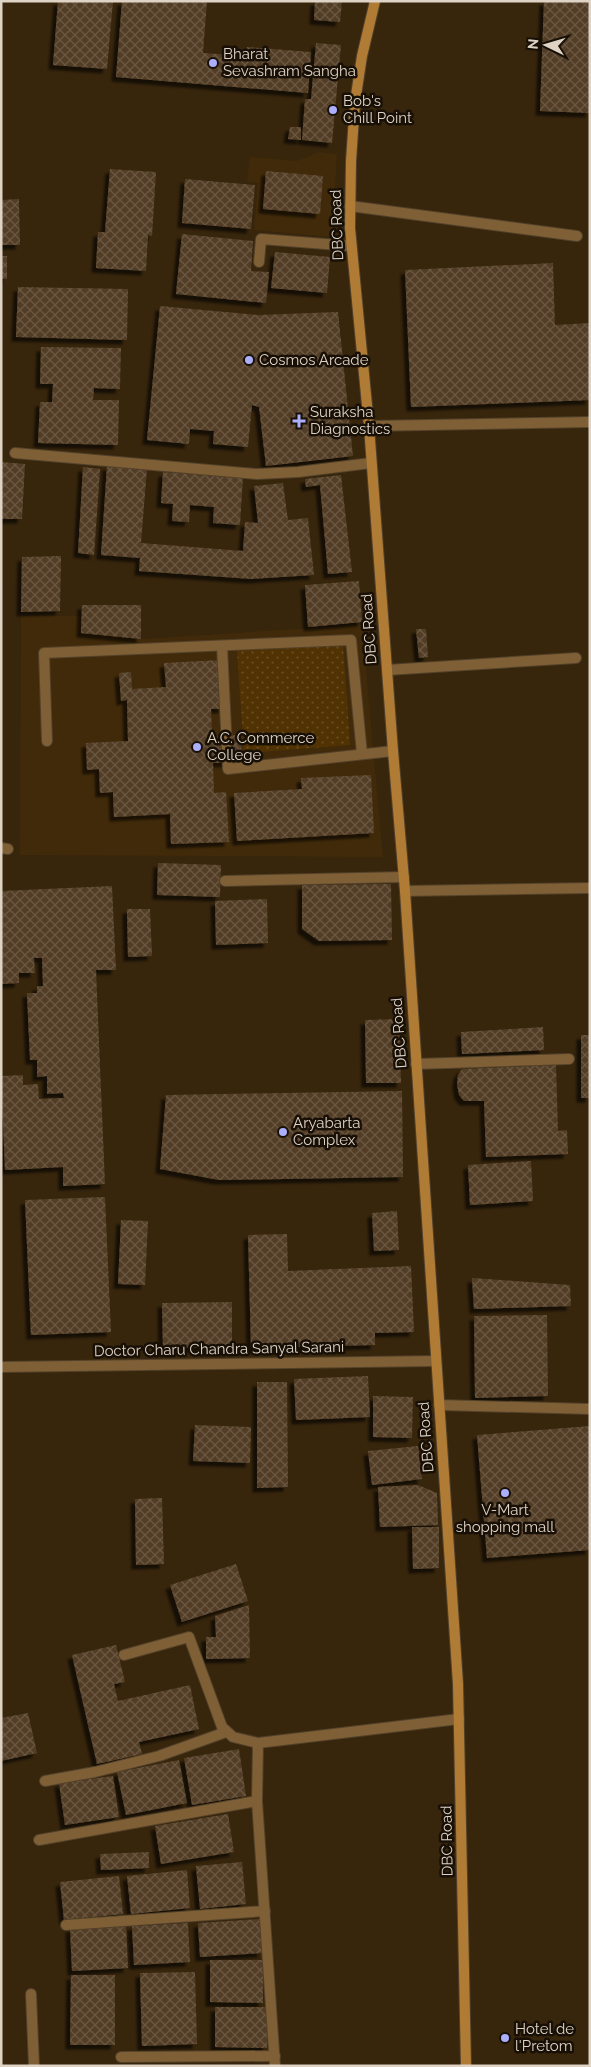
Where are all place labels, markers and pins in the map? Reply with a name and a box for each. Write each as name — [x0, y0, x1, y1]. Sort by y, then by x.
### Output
place label: Bharat Sevashram Sangha — [223, 45, 356, 80]
marker: Bharat Sevashram Sangha — [207, 57, 219, 69]
place label: Bob's Chill Point — [343, 92, 412, 127]
marker: Bob's Chill Point — [327, 104, 339, 116]
place label: Cosmos Arcade — [259, 351, 369, 369]
marker: Cosmos Arcade — [243, 354, 255, 366]
place label: Suraksha Diagnostics — [310, 403, 390, 438]
marker: Suraksha Diagnostics — [292, 414, 306, 428]
place label: A.C. Commerce College — [207, 729, 314, 764]
marker: A.C. Commerce College — [191, 741, 203, 753]
place label: Aryabarta Complex — [293, 1114, 360, 1149]
marker: Aryabarta Complex — [277, 1126, 289, 1138]
marker: V-Mart shopping mall — [499, 1487, 511, 1499]
place label: V-Mart shopping mall — [456, 1501, 555, 1536]
place label: Hotel de l'Pretom — [515, 2020, 574, 2055]
marker: Hotel de l'Pretom — [499, 2032, 511, 2044]

